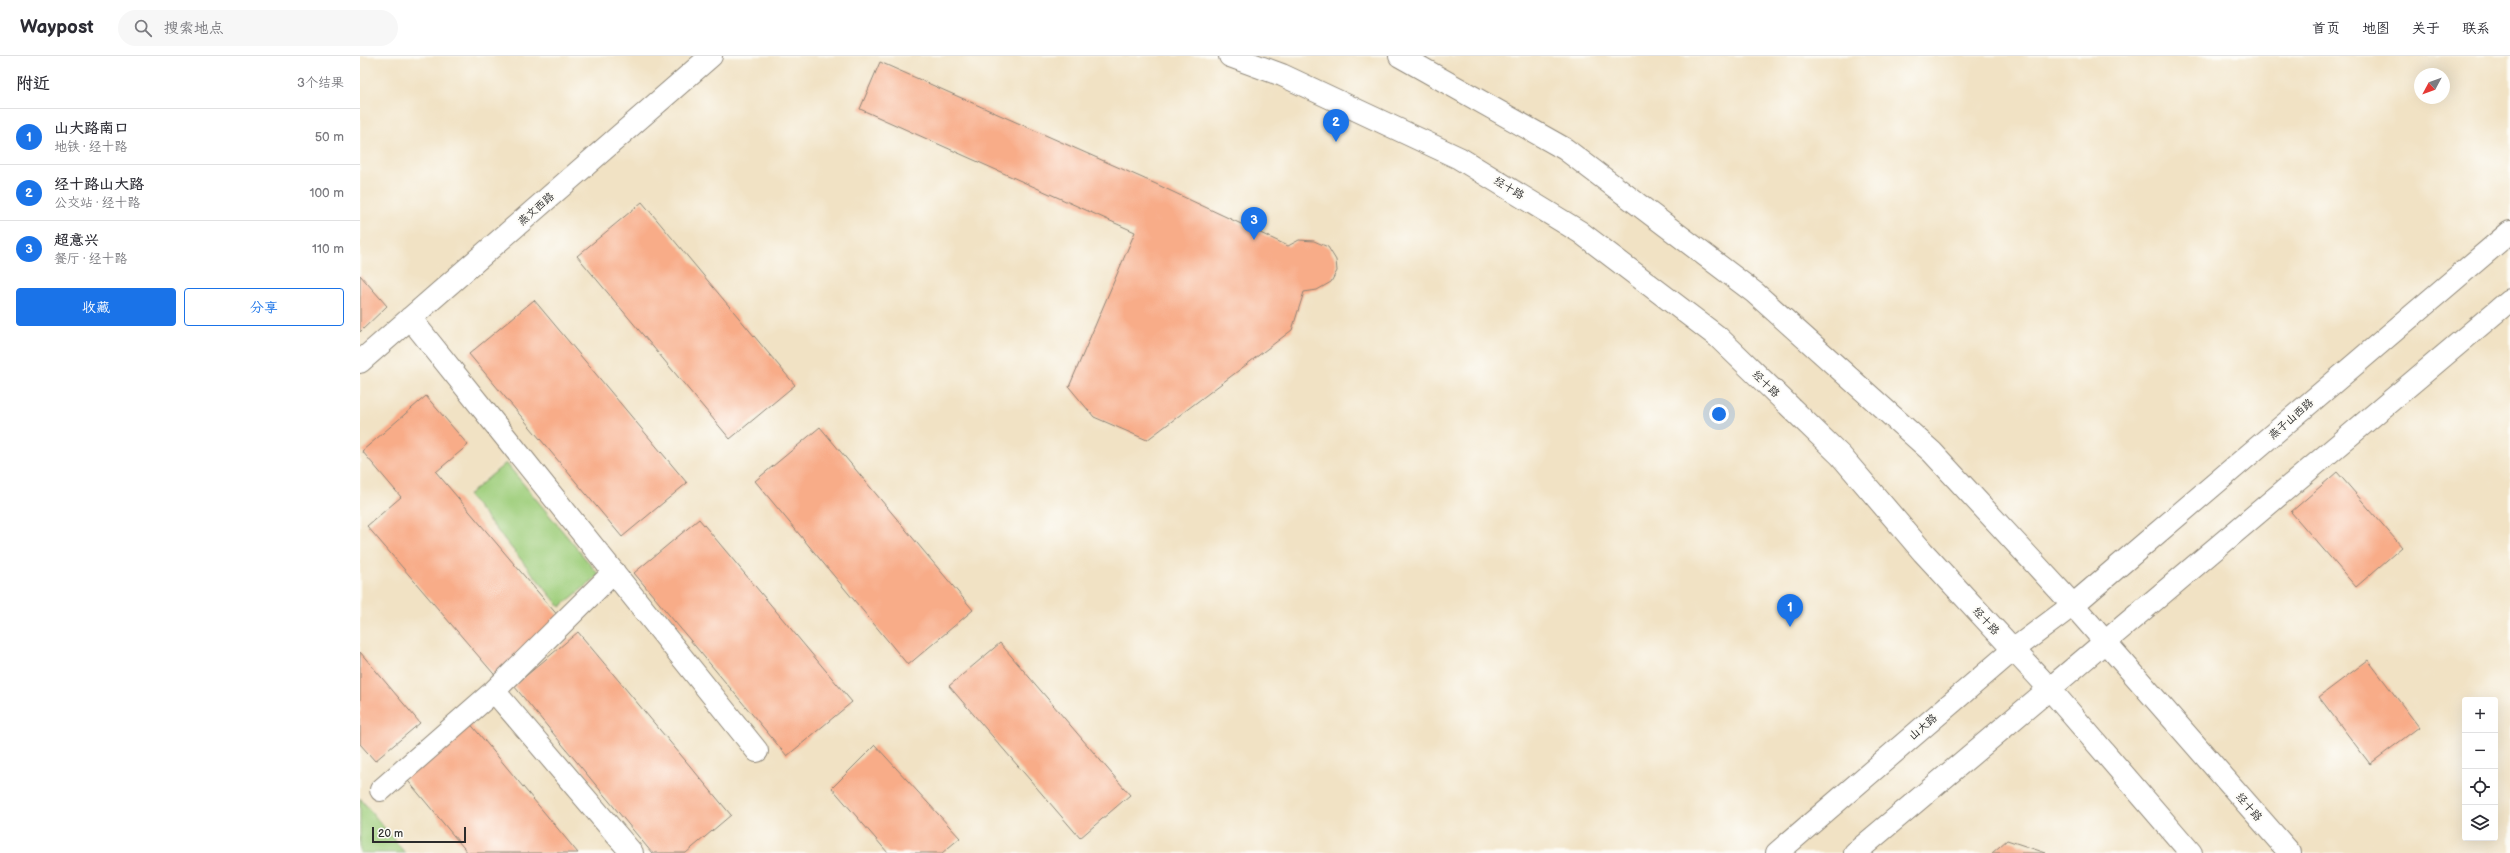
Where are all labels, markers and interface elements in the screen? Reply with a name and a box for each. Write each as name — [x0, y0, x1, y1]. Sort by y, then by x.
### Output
search box — [118, 10, 398, 46]
text: Waypost — [20, 16, 94, 39]
icon: search — [132, 17, 154, 39]
text: 搜索地点 — [164, 19, 224, 38]
text: 首页 — [2312, 20, 2340, 37]
text: 地图 — [2362, 20, 2390, 37]
text: 关于 — [2412, 20, 2440, 37]
text: 联系 — [2462, 20, 2490, 37]
north arrow — [2414, 68, 2450, 104]
text: 附近 — [16, 74, 50, 94]
text: 3个结果 — [297, 75, 344, 91]
pin: 2 — [1323, 109, 1349, 142]
text: 山大路南口 — [54, 119, 129, 138]
text: 1 — [26, 129, 32, 145]
text: 50 m — [315, 129, 344, 145]
text: 地铁 · 经十路 — [54, 139, 127, 155]
street label: 经十路 — [1492, 174, 1526, 202]
text: 经十路山大路 — [54, 175, 144, 194]
text: 2 — [25, 185, 33, 201]
text: 100 m — [309, 185, 344, 201]
street label: 燕文西路 — [515, 190, 557, 228]
text: 公交站 · 经十路 — [54, 195, 140, 211]
pin: 3 — [1241, 207, 1267, 240]
text: 超意兴 — [54, 231, 99, 250]
text: 3 — [25, 241, 33, 257]
text: 110 m — [312, 241, 344, 257]
text: 餐厅 · 经十路 — [54, 251, 127, 267]
button: 收藏 — [16, 288, 176, 326]
button: 分享 — [184, 288, 344, 326]
street label: 经十路 — [1750, 368, 1782, 400]
street label: 燕子山西路 — [2266, 396, 2316, 442]
your location — [1709, 404, 1729, 424]
pin: 1 — [1777, 594, 1803, 627]
street label: 经十路 — [1970, 604, 2002, 638]
map controls — [2462, 697, 2498, 841]
button: + — [2462, 697, 2498, 733]
street label: 山大路 — [1906, 711, 1940, 743]
button: − — [2462, 733, 2498, 769]
button: locate — [2462, 769, 2498, 805]
street label: 经十路 — [2233, 790, 2265, 824]
button: layers — [2462, 805, 2498, 841]
scale bar — [372, 825, 466, 844]
text: 20 m — [378, 827, 403, 840]

